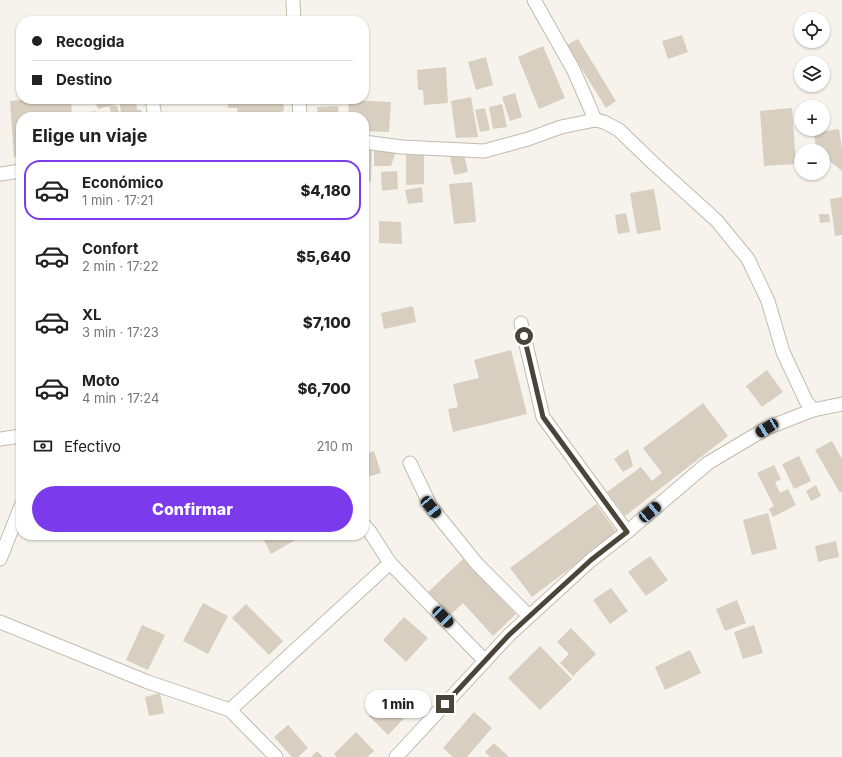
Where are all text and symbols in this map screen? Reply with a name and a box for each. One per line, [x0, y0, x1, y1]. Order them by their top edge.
map controls [794, 12, 830, 180]
button: locate [794, 12, 830, 48]
text: Recogida [56, 32, 124, 51]
button: layers [794, 56, 830, 92]
text: Destino [56, 70, 112, 89]
button: + [794, 100, 830, 136]
text: Elige un viaje [32, 125, 147, 146]
button: − [794, 144, 830, 180]
icon: car [34, 172, 70, 208]
text: Económico [82, 173, 163, 192]
text: $4,180 [300, 181, 351, 200]
text: 1 min · 17:21 [82, 192, 153, 208]
icon: car [34, 238, 70, 274]
text: Confort [82, 239, 138, 258]
text: $5,640 [296, 247, 351, 266]
text: 2 min · 17:22 [82, 258, 159, 274]
icon: car [34, 304, 70, 340]
text: XL [82, 305, 102, 324]
text: $7,100 [303, 313, 351, 332]
text: 3 min · 17:23 [82, 324, 159, 340]
route start [515, 327, 533, 345]
icon: car [34, 370, 70, 406]
text: Moto [82, 371, 120, 390]
text: $6,700 [297, 379, 351, 398]
text: 4 min · 17:24 [82, 390, 159, 406]
car [754, 417, 780, 439]
icon: cash [32, 435, 54, 457]
text: Efectivo [64, 437, 121, 456]
text: 210 m [317, 438, 353, 454]
button: Confirmar [32, 486, 353, 532]
car [419, 494, 443, 520]
car [637, 500, 663, 524]
car [430, 604, 456, 630]
callout: 1 min [365, 690, 431, 718]
route end [436, 695, 454, 713]
text: 1 min [382, 696, 414, 712]

